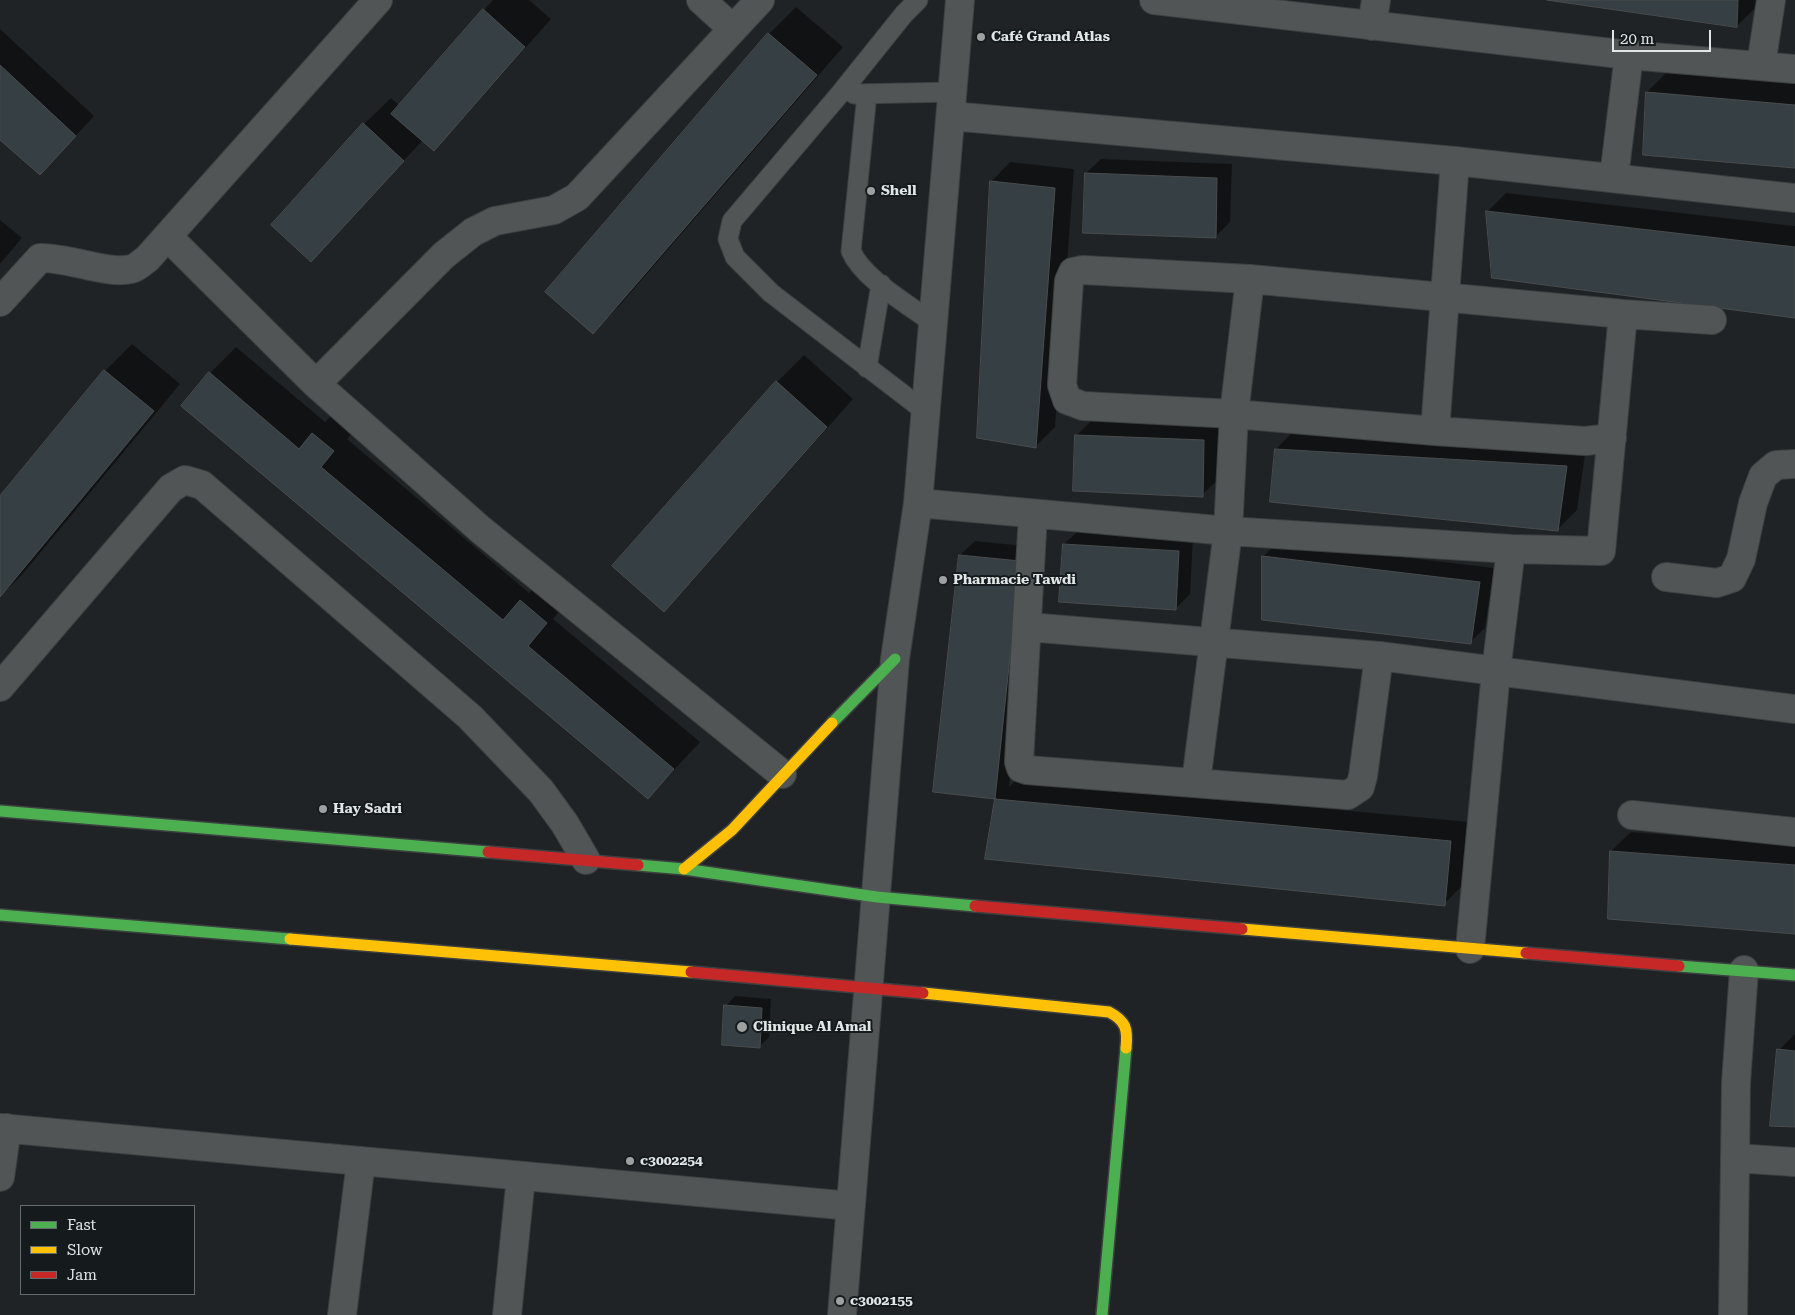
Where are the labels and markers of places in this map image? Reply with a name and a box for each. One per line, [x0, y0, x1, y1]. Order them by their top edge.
place label: Café Grand Atlas [991, 29, 1110, 45]
marker: Café Grand Atlas [975, 31, 987, 43]
place label: Shell [881, 183, 916, 199]
marker: Shell [865, 185, 877, 197]
place label: Pharmacie Tawdi [953, 572, 1076, 588]
marker: Pharmacie Tawdi [937, 574, 949, 586]
place label: Hay Sadri [333, 801, 402, 817]
marker: Hay Sadri [317, 803, 329, 815]
place label: Clinique Al Amal [753, 1019, 871, 1035]
marker: Clinique Al Amal [735, 1020, 749, 1034]
place label: c3002254 [640, 1153, 703, 1169]
marker: c3002254 [624, 1155, 636, 1167]
place label: c3002155 [850, 1293, 913, 1309]
marker: c3002155 [834, 1295, 846, 1307]

